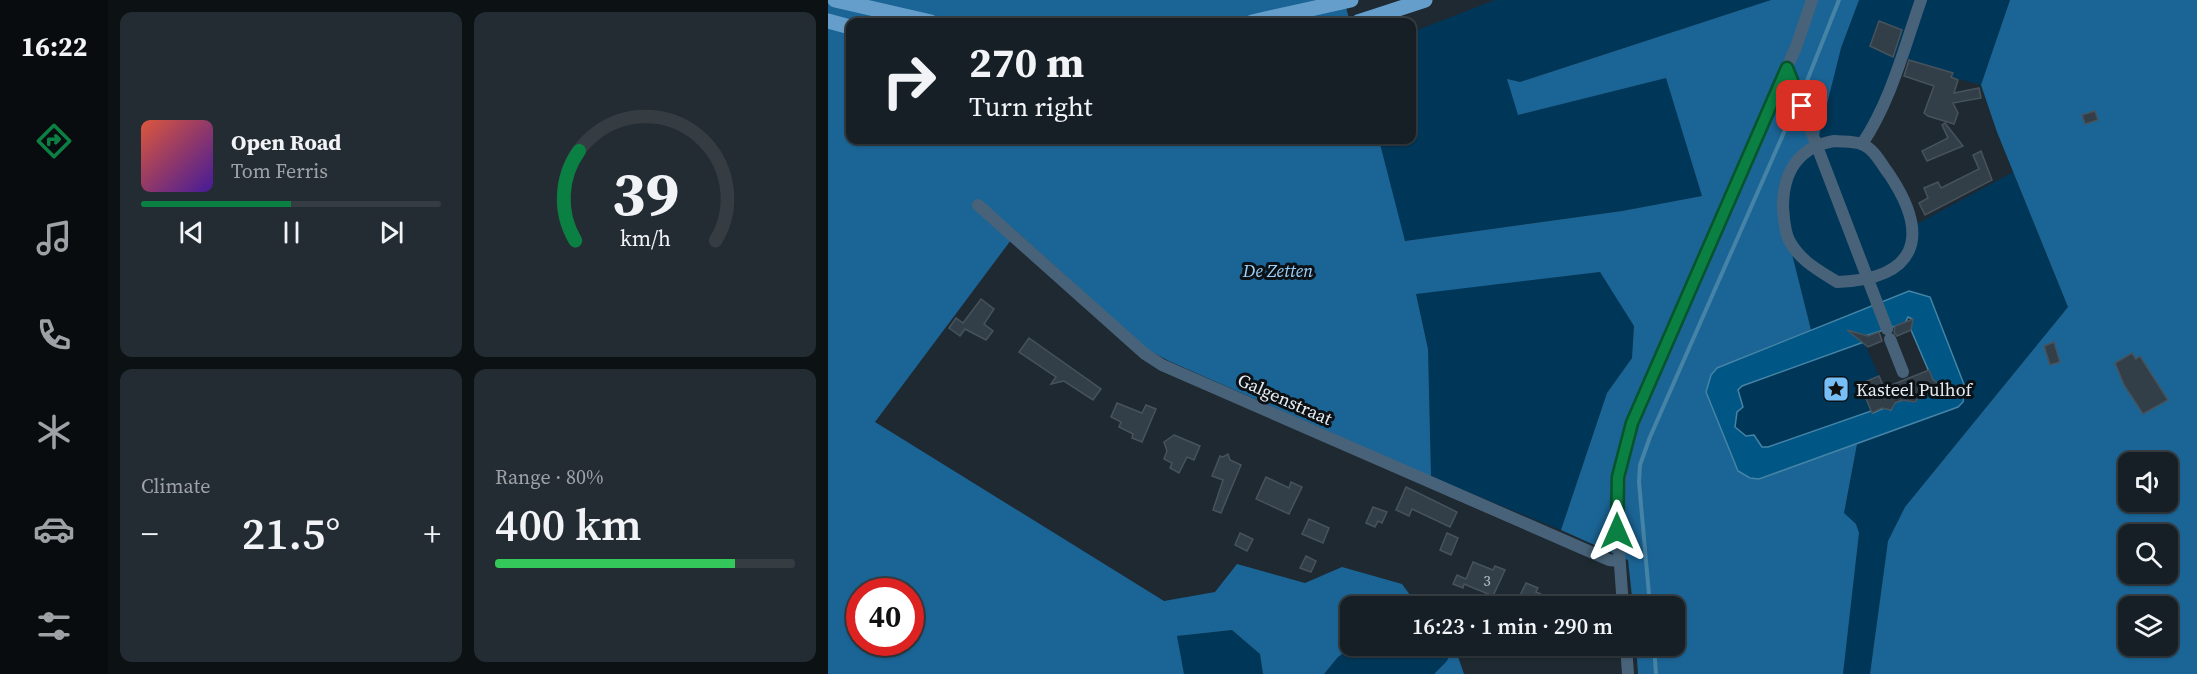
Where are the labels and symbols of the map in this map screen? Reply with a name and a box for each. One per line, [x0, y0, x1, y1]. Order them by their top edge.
pin [1776, 80, 1827, 131]
park label: De Zetten [1242, 258, 1313, 283]
street label: Galgenstraat [1234, 367, 1336, 431]
place icon: Kasteel Pulhof [1821, 374, 1851, 404]
place label: Kasteel Pulhof [1856, 377, 1974, 402]
position arrow [1585, 499, 1649, 563]
house number: 3 [1483, 570, 1491, 591]
speed limit sign: 40 [846, 578, 924, 656]

